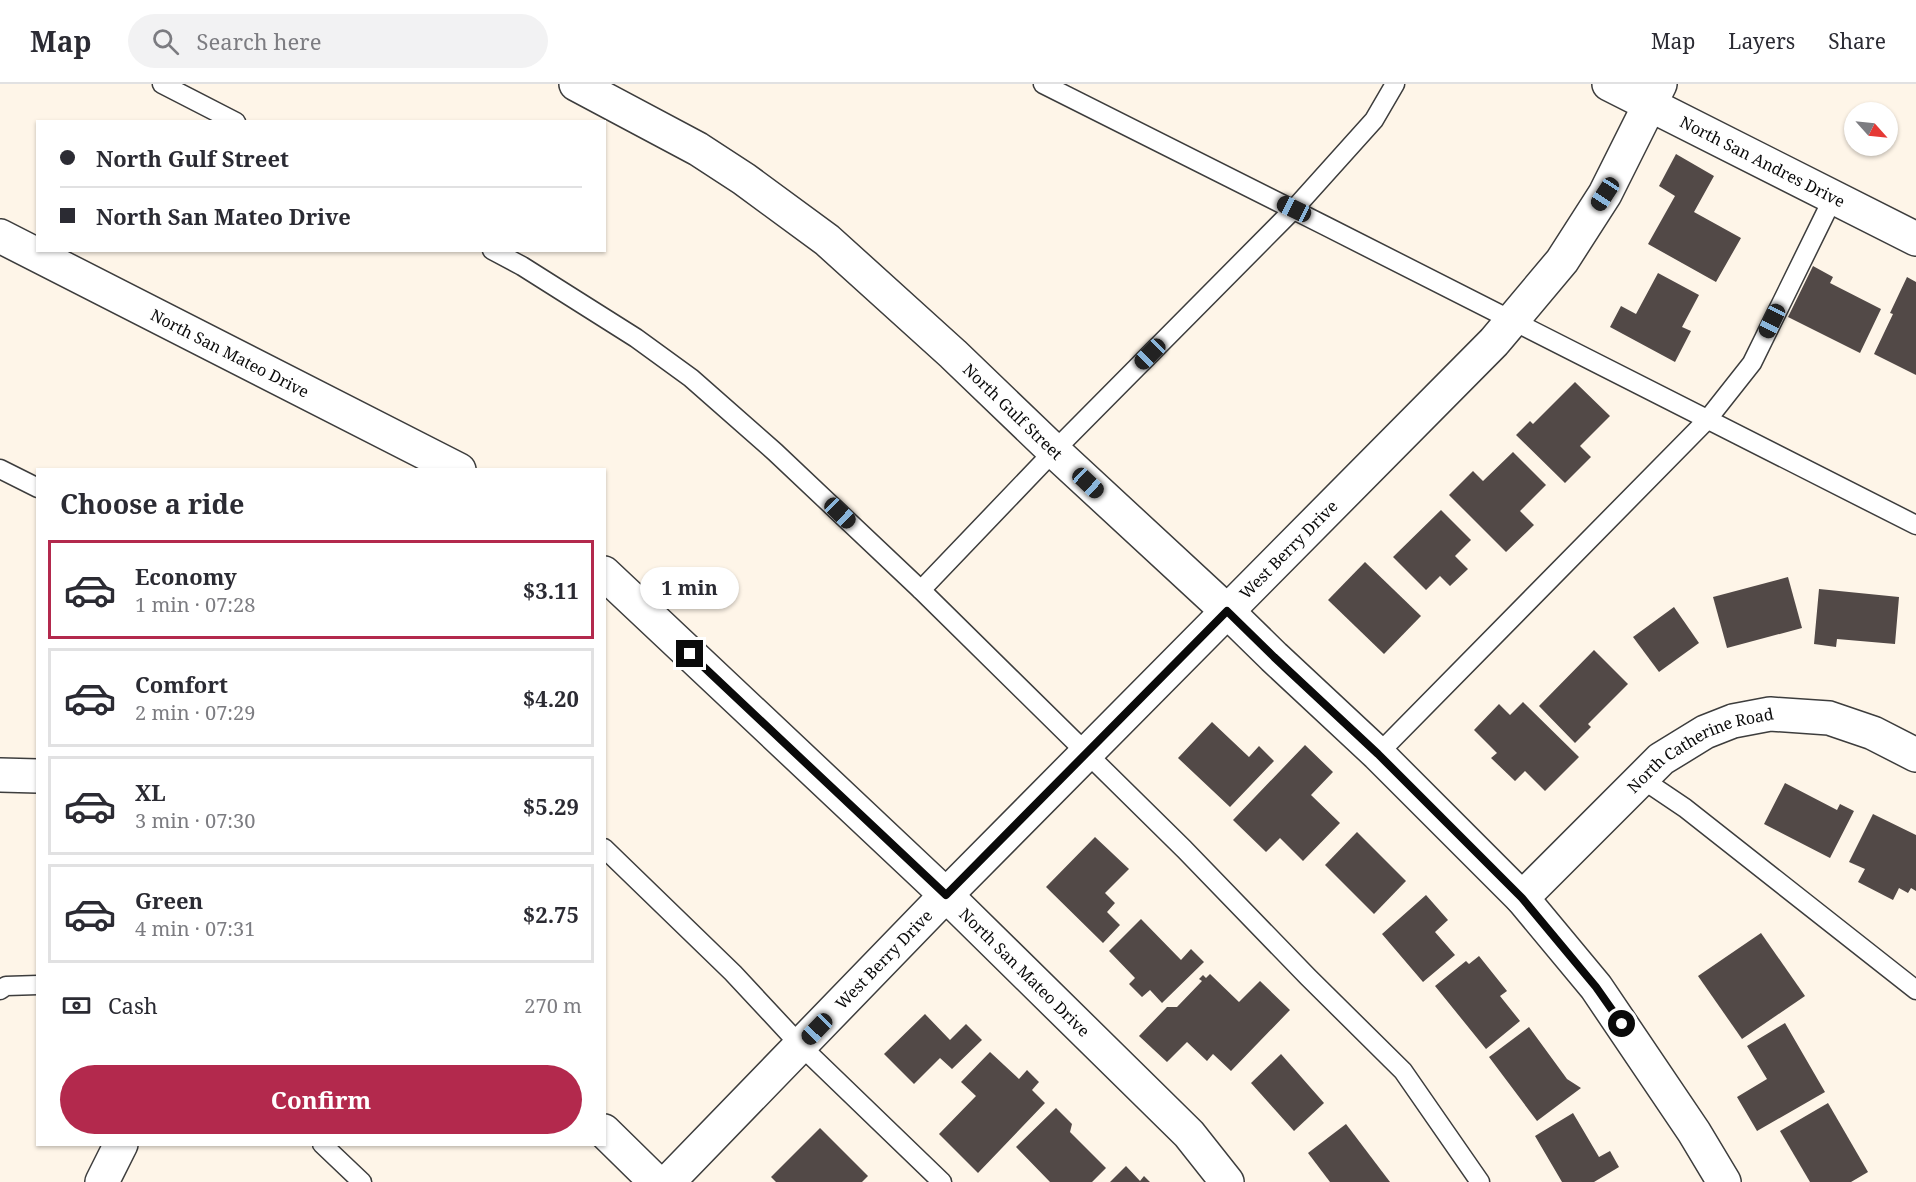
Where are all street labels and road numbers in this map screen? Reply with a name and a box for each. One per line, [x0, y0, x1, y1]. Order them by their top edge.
street label: North San Andres Drive [1676, 111, 1849, 212]
street label: North San Mateo Drive [147, 304, 313, 403]
street label: North Gulf Street [958, 358, 1068, 465]
street label: West Berry Drive [1235, 495, 1342, 604]
street label: North Catherine Road [1622, 703, 1775, 798]
street label: North San Mateo Drive [955, 903, 1095, 1042]
street label: West Berry Drive [830, 905, 937, 1014]

